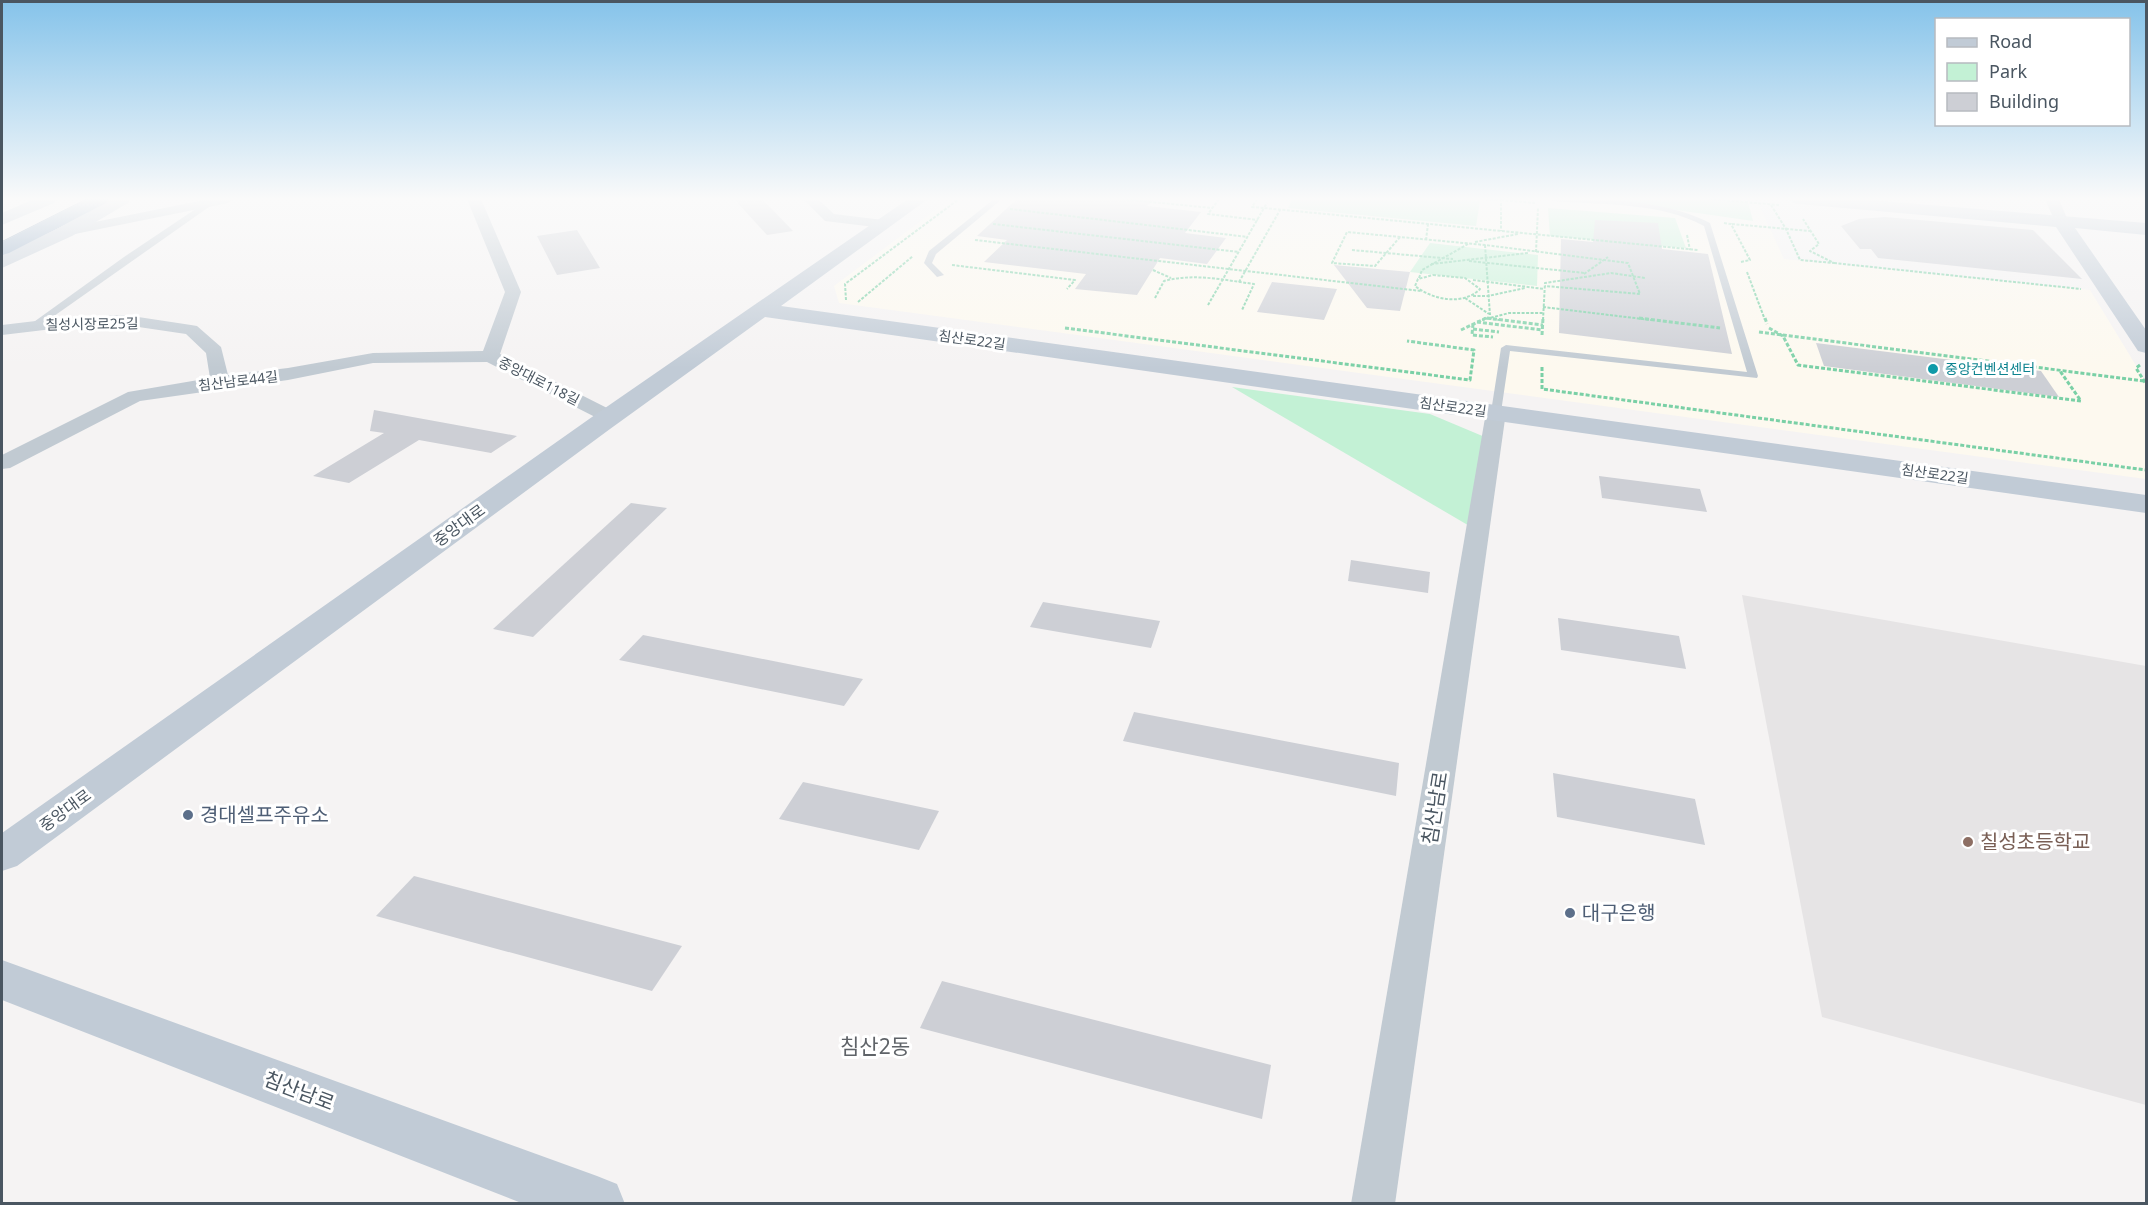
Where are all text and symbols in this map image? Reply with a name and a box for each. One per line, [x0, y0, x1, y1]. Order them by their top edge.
legend [1935, 18, 2130, 126]
text: Road [1989, 29, 2032, 53]
text: Park [1989, 59, 2027, 83]
text: Building [1989, 89, 2059, 113]
street label: 칠성시장로25길 [45, 313, 139, 334]
street label: 침산로22길 [937, 325, 1007, 354]
street label: 중앙대로118길 [496, 352, 583, 409]
place label: 중앙컨벤션센터 [1945, 359, 2035, 378]
marker: 중앙컨벤션센터 [1926, 362, 1940, 376]
street label: 침산남로44길 [197, 366, 279, 395]
street label: 침산로22길 [1418, 392, 1488, 421]
street label: 침산로22길 [1900, 459, 1970, 488]
street label: 중앙대로 [429, 499, 490, 551]
street label: 침산남로 [1415, 769, 1454, 846]
street label: 중앙대로 [35, 784, 96, 836]
place label: 경대셀프주유소 [200, 801, 329, 828]
marker: 경대셀프주유소 [181, 808, 195, 822]
place label: 칠성초등학교 [1980, 828, 2090, 855]
marker: 칠성초등학교 [1961, 835, 1975, 849]
place label: 대구은행 [1582, 899, 1656, 926]
marker: 대구은행 [1563, 906, 1577, 920]
district label: 침산2동 [840, 1032, 910, 1060]
street label: 침산남로 [260, 1065, 338, 1116]

